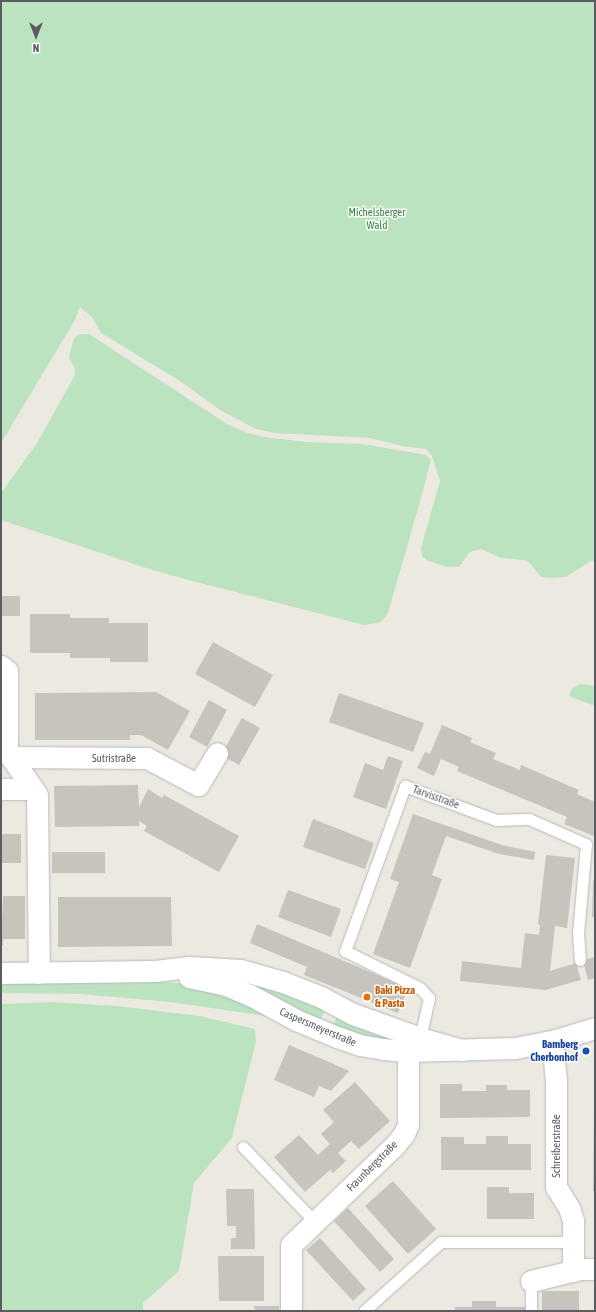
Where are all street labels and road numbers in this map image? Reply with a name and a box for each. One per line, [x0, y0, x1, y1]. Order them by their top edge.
street label: Sutristraße [92, 751, 136, 765]
street label: Tarvisstraße [411, 782, 461, 812]
street label: Caspersmeyerstraße [278, 1005, 358, 1049]
street label: Schreiberstraße [549, 1114, 563, 1178]
street label: Fraunbergstraße [344, 1138, 400, 1194]

